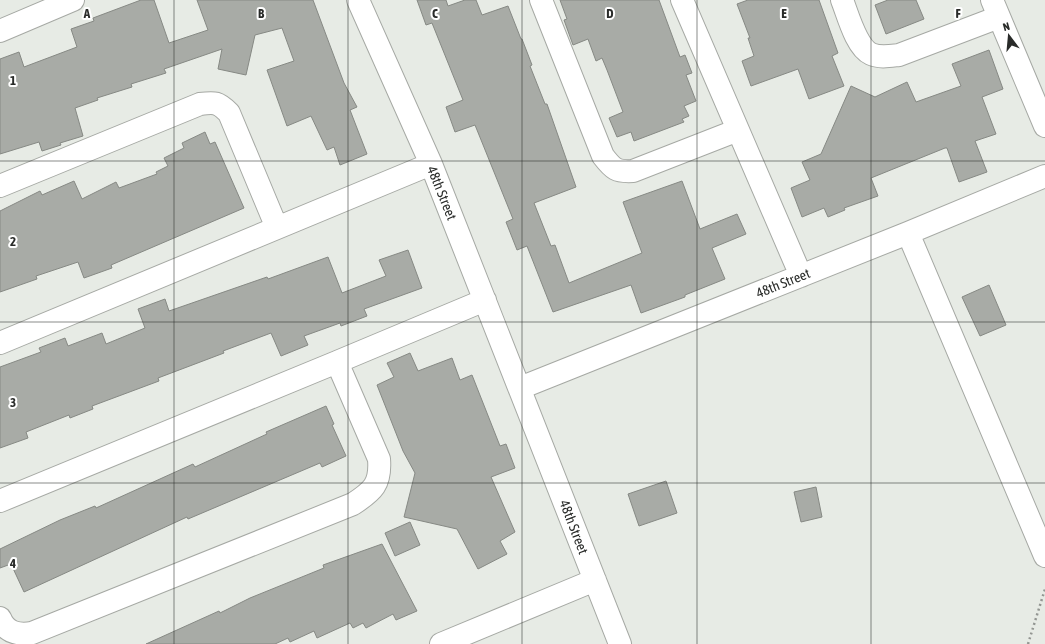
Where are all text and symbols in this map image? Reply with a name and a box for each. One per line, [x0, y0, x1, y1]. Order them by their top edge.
text: A [83, 6, 91, 21]
text: B [258, 6, 265, 21]
text: C [432, 6, 438, 21]
text: D [606, 6, 614, 21]
text: E [781, 6, 787, 21]
text: F [955, 6, 961, 21]
north arrow [989, 16, 1029, 56]
text: N [1001, 20, 1011, 33]
text: 1 [10, 73, 16, 88]
street label: 48th Street [424, 164, 460, 222]
text: 2 [10, 234, 16, 249]
street label: 48th Street [754, 265, 812, 301]
text: 3 [10, 395, 16, 410]
street label: 48th Street [556, 498, 592, 556]
text: 4 [9, 556, 16, 571]

